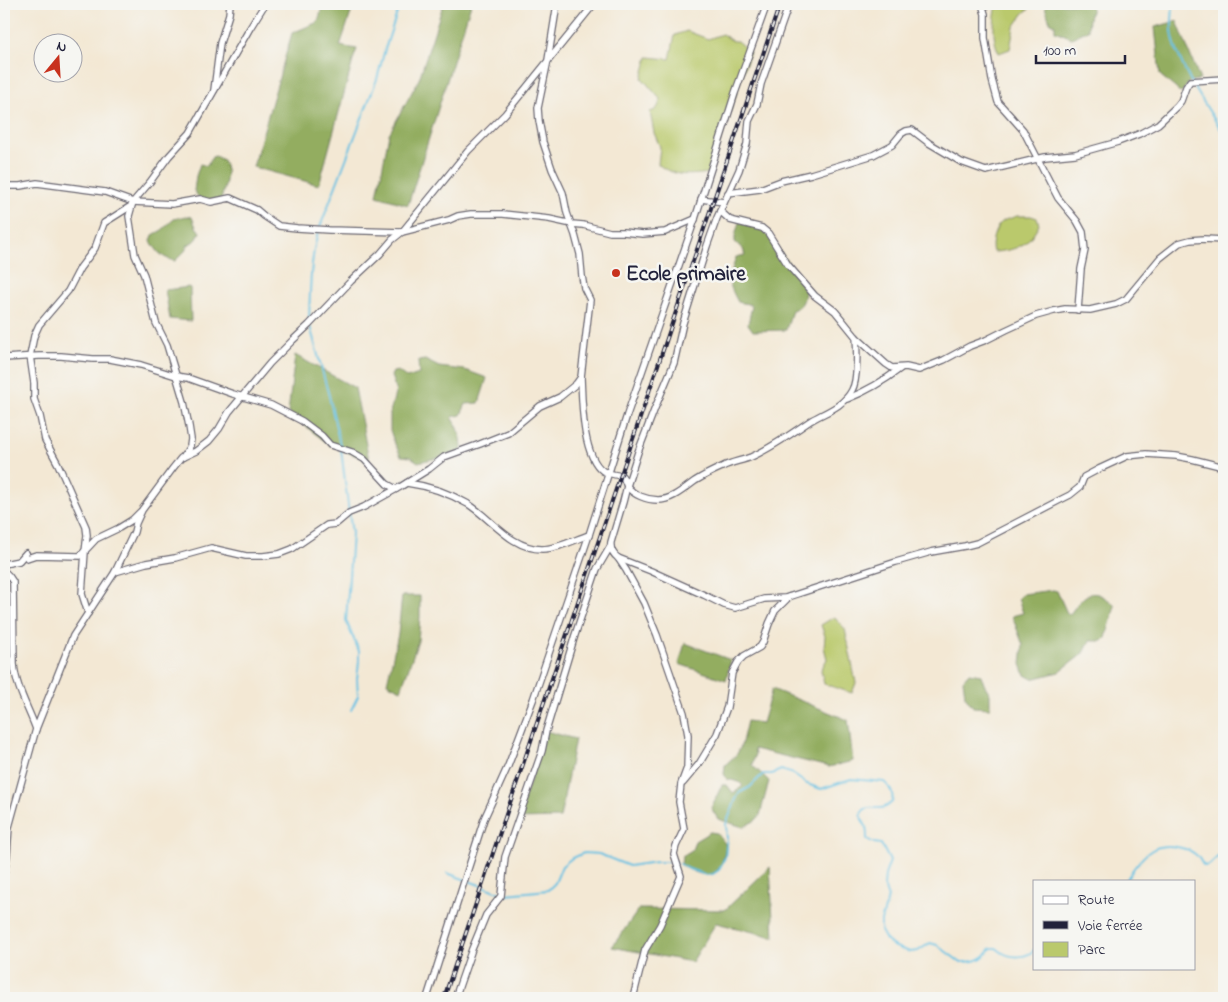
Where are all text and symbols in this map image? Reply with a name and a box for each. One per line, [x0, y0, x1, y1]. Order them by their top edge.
north arrow [32, 32, 82, 82]
scale bar [1036, 32, 1124, 64]
text: N [54, 36, 69, 59]
text: 100 m [1043, 40, 1076, 62]
place label: Ecole primaire [626, 260, 746, 290]
marker: Ecole primaire [610, 267, 622, 279]
legend [1033, 880, 1196, 970]
text: Route [1078, 889, 1115, 911]
text: Voie ferrée [1077, 915, 1143, 937]
text: Parc [1078, 939, 1106, 961]

